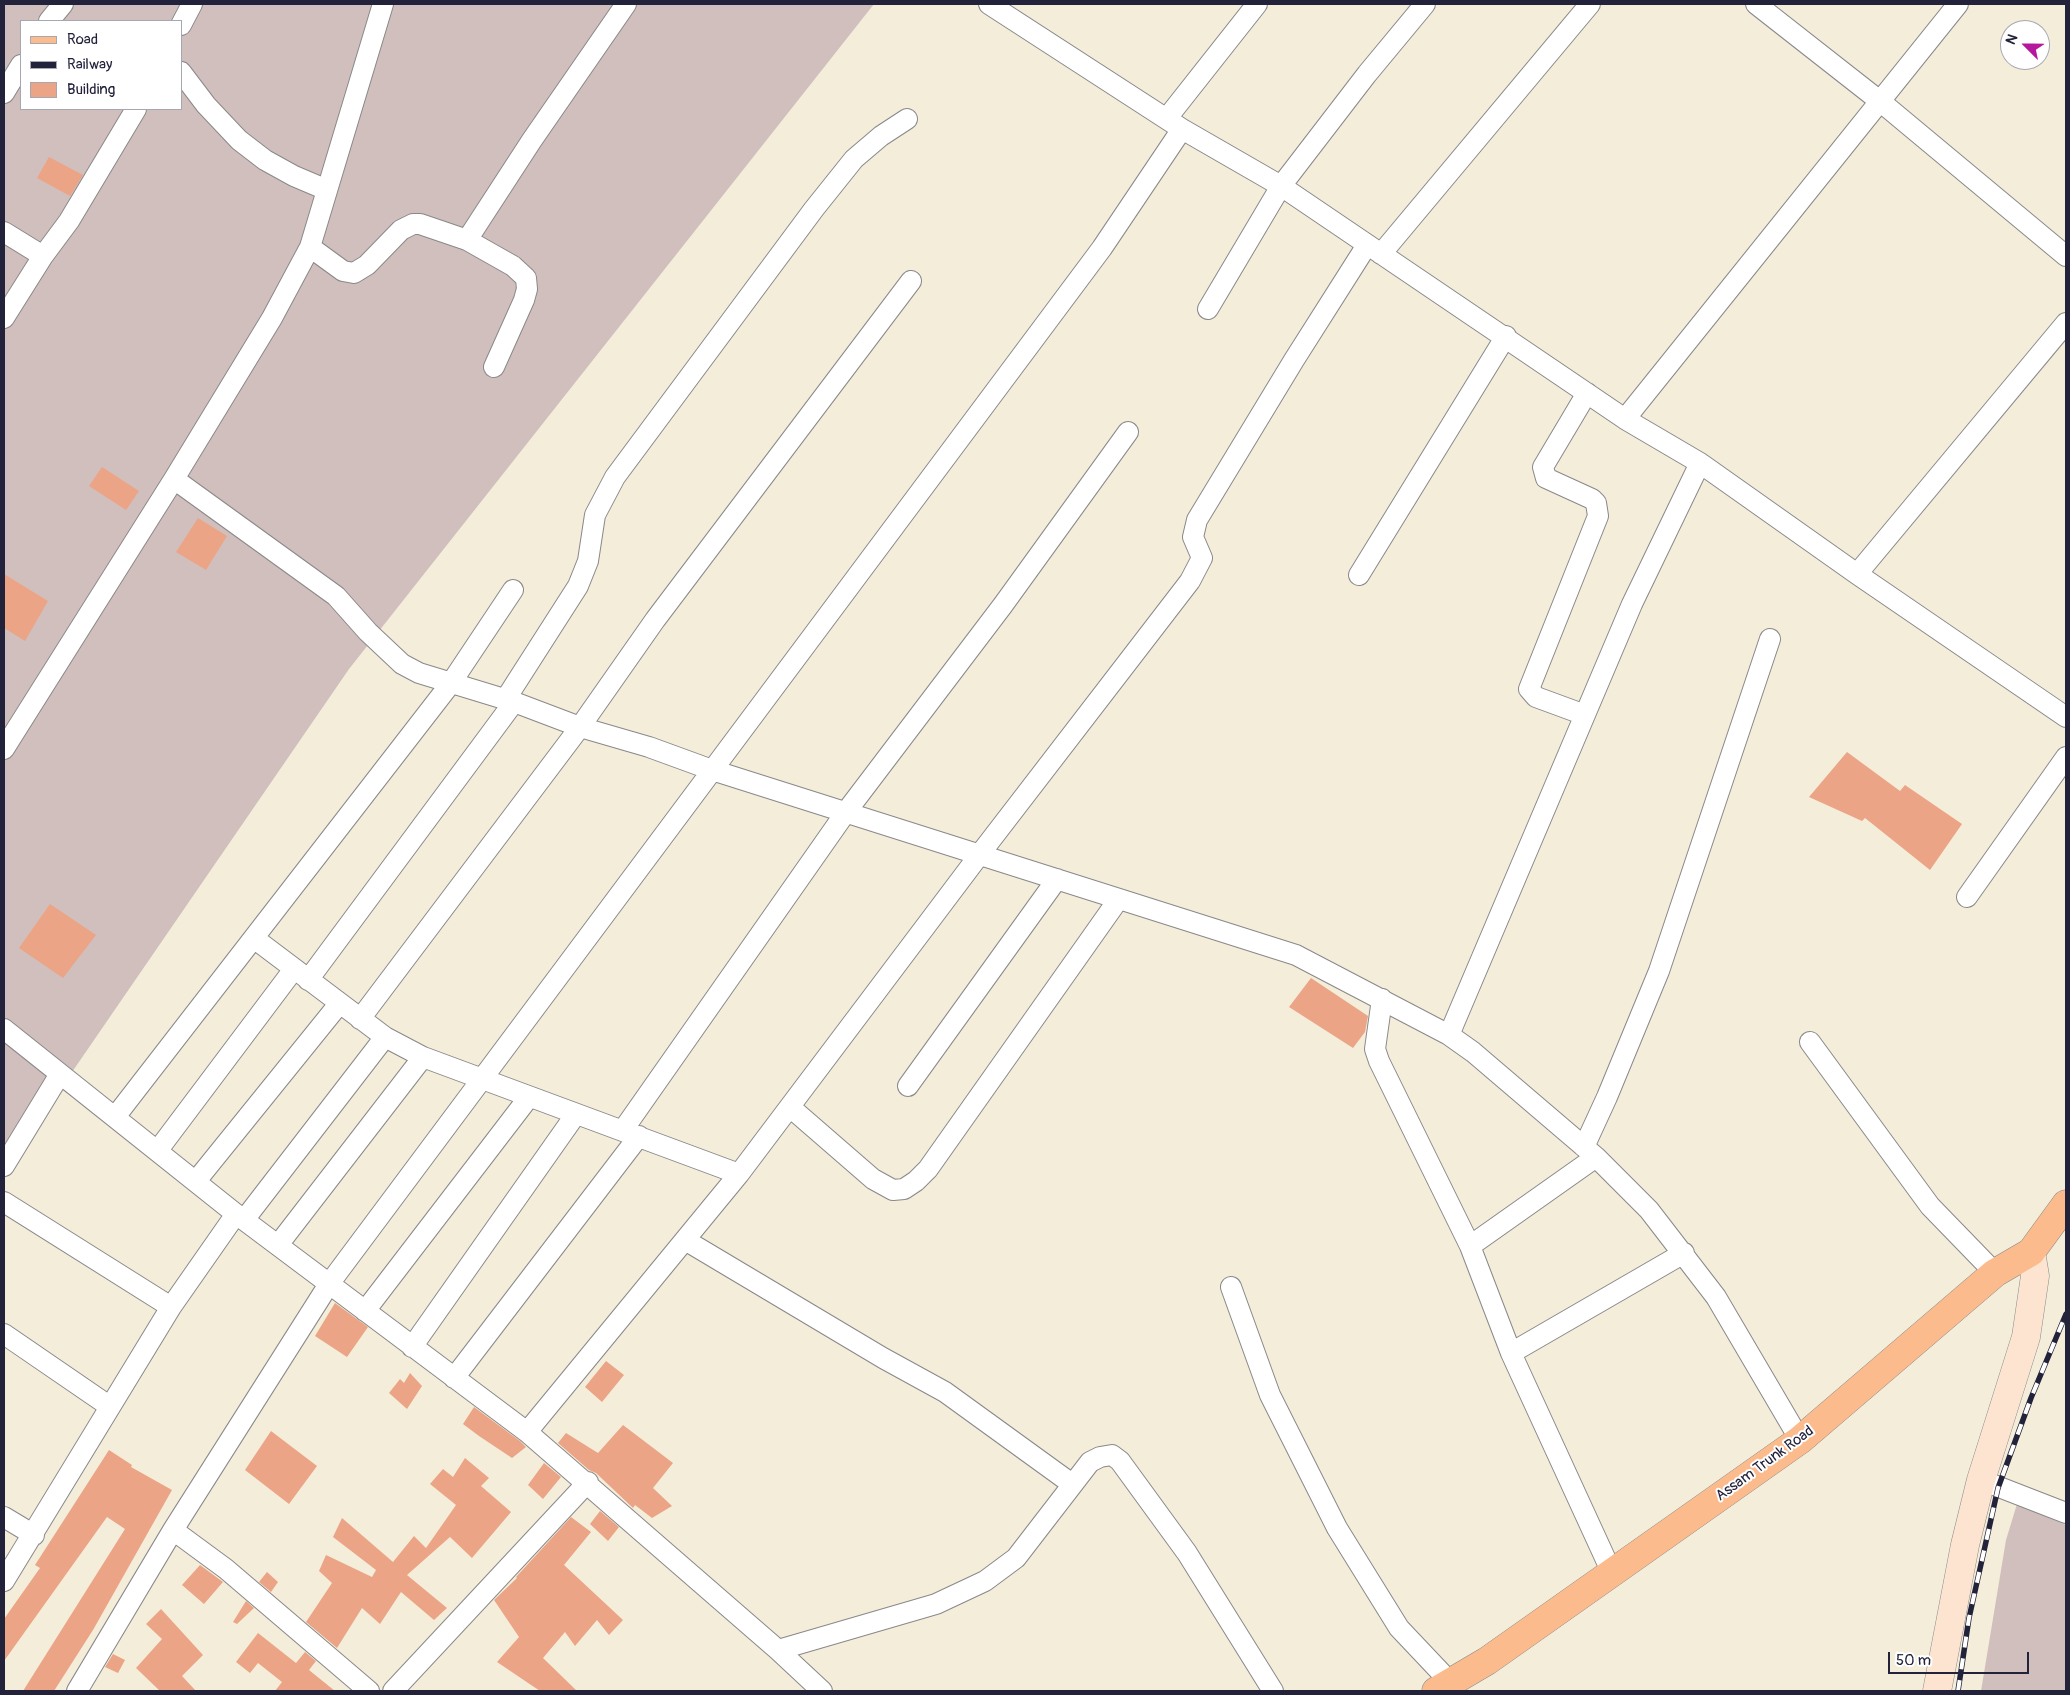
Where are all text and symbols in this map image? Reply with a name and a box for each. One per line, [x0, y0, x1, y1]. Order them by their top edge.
legend [20, 20, 182, 110]
north arrow [2000, 20, 2050, 70]
text: Road [67, 30, 98, 49]
text: N [2002, 32, 2021, 47]
text: Railway [67, 55, 112, 74]
text: Building [67, 80, 115, 99]
street label: Assam Trunk Road [1713, 1422, 1817, 1506]
scale bar [1890, 1642, 2031, 1674]
text: 50 m [1896, 1651, 1931, 1670]

